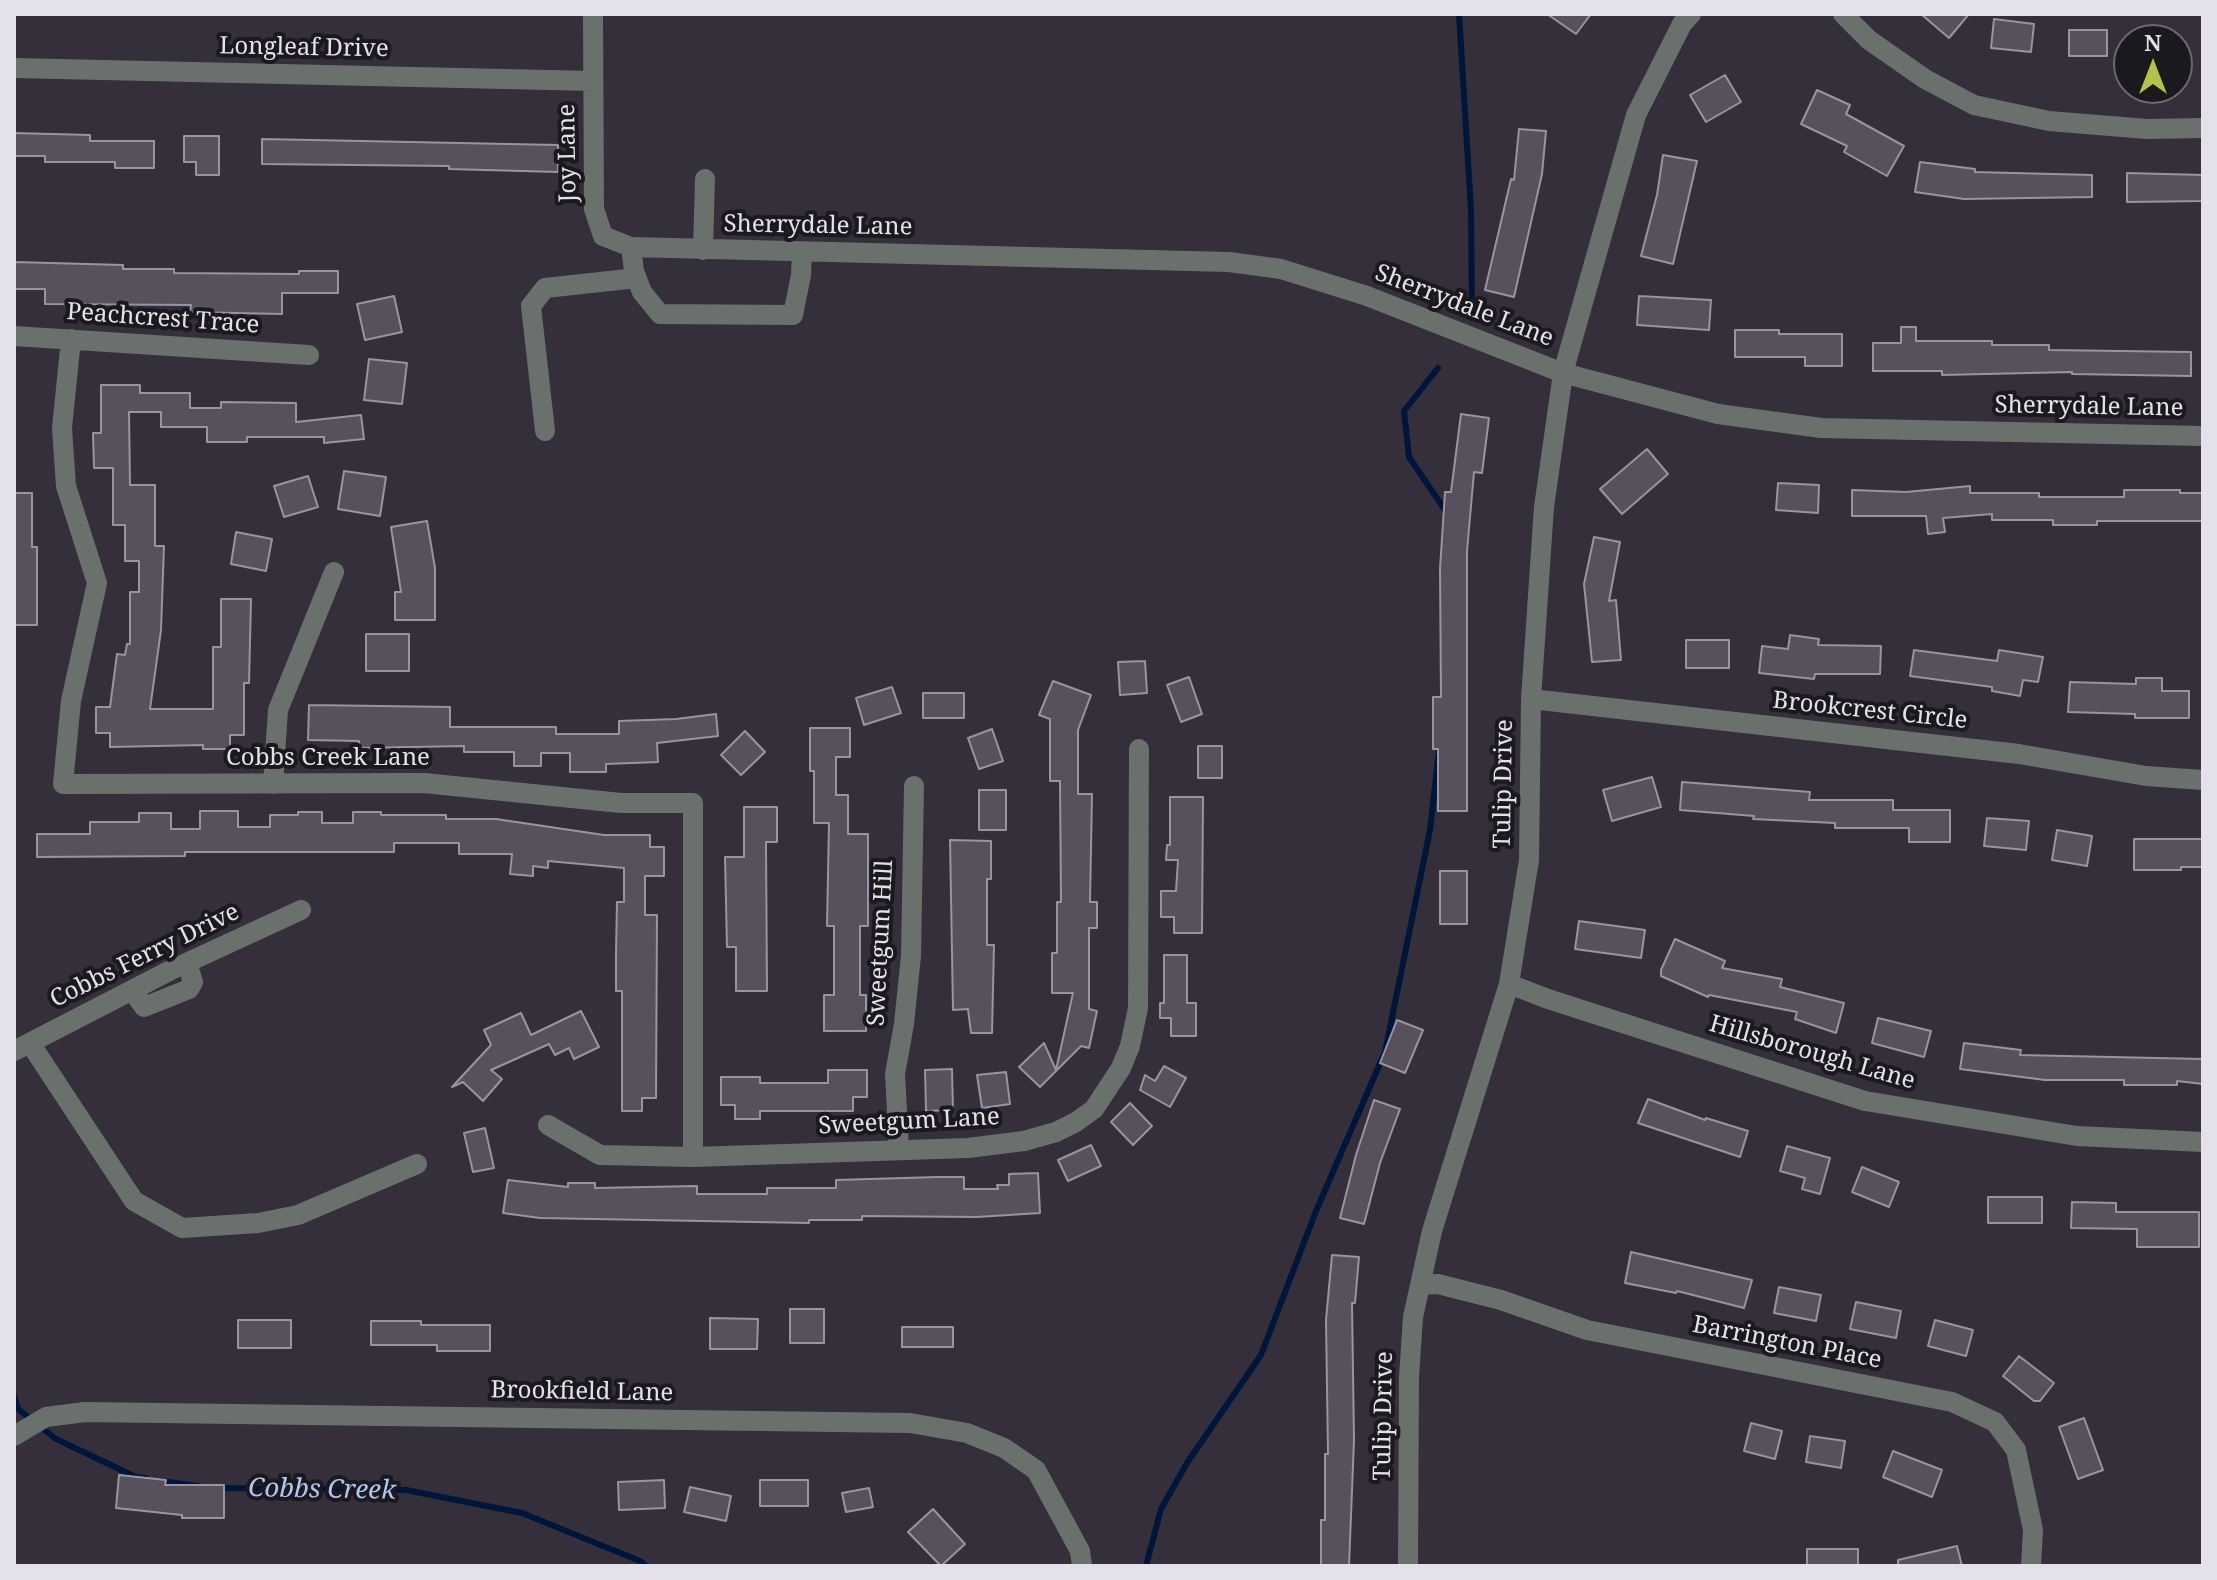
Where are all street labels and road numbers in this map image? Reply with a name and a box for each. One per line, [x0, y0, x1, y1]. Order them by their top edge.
street label: Longleaf Drive [219, 32, 389, 64]
street label: Joy Lane [553, 103, 583, 203]
street label: Sherrydale Lane [723, 210, 913, 242]
street label: Sherrydale Lane [1371, 259, 1557, 353]
street label: Peachcrest Trace [66, 298, 260, 340]
street label: Sherrydale Lane [1994, 391, 2184, 423]
street label: Brookcrest Circle [1771, 686, 1969, 736]
street label: Tulip Drive [1488, 719, 1520, 849]
street label: Cobbs Creek Lane [226, 744, 430, 772]
street label: Sweetgum Hill [862, 859, 900, 1027]
street label: Cobbs Ferry Drive [46, 898, 244, 1014]
street label: Hillsborough Lane [1706, 1010, 1918, 1096]
street label: Sweetgum Lane [818, 1103, 1000, 1141]
street label: Barrington Place [1690, 1311, 1884, 1375]
street label: Tulip Drive [1368, 1351, 1400, 1481]
street label: Brookfield Lane [490, 1376, 674, 1408]

